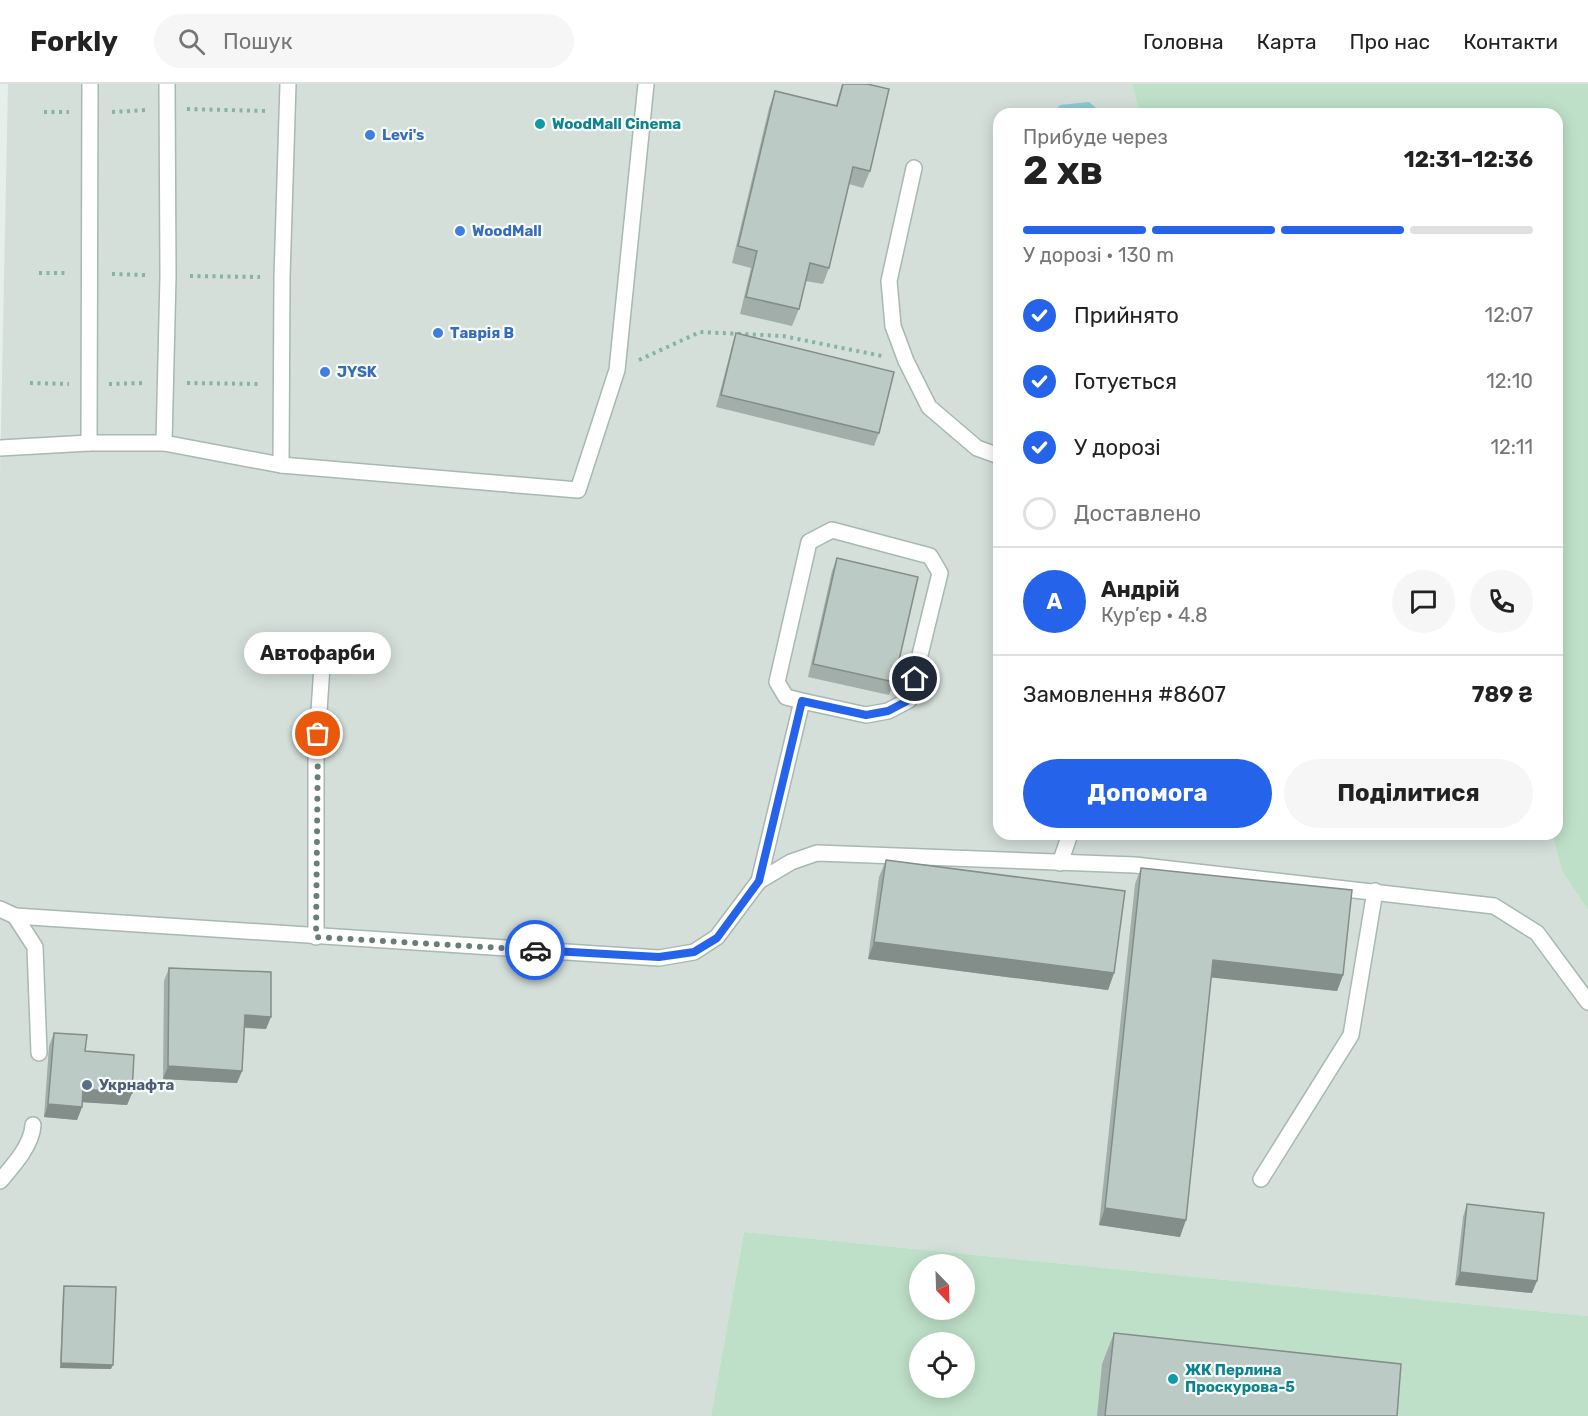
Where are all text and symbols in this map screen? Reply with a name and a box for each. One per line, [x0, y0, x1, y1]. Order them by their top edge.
search box [154, 14, 574, 68]
text: Forkly [30, 25, 118, 58]
icon: search [175, 25, 208, 58]
text: Пошук [223, 28, 292, 55]
text: Головна [1143, 29, 1224, 54]
text: Карта [1257, 29, 1317, 54]
text: Про нас [1350, 29, 1430, 54]
text: Контакти [1463, 29, 1558, 54]
place label: WoodMall Cinema [552, 115, 681, 133]
marker: WoodMall Cinema [533, 117, 547, 131]
text: Прибуде через [1023, 125, 1168, 149]
place label: Levi's [382, 126, 424, 144]
marker: Levi's [363, 128, 377, 142]
text: 12:31–12:36 [1404, 146, 1533, 173]
text: 2 хв [1023, 148, 1103, 194]
place label: WoodMall [472, 222, 542, 240]
marker: WoodMall [453, 224, 467, 238]
text: У дорозі · 130 m [1023, 243, 1174, 267]
icon: check [1023, 299, 1056, 332]
text: Прийнято [1074, 302, 1179, 329]
text: 12:07 [1485, 303, 1533, 327]
place label: Таврія В [450, 324, 514, 342]
marker: Таврія В [431, 326, 445, 340]
place label: JYSK [337, 363, 377, 381]
marker: JYSK [318, 365, 332, 379]
icon: check [1023, 365, 1056, 398]
text: Готується [1074, 368, 1177, 395]
text: 12:10 [1486, 369, 1533, 393]
icon: check [1023, 431, 1056, 464]
text: У дорозі [1074, 434, 1161, 461]
text: 12:11 [1490, 435, 1533, 459]
text: Доставлено [1074, 500, 1201, 527]
button: chat [1392, 570, 1455, 633]
button: phone [1470, 570, 1533, 633]
text: Андрій [1101, 576, 1179, 603]
text: А [1047, 588, 1062, 615]
text: Кур’єр · 4.8 [1101, 603, 1208, 627]
callout: Автофарби [244, 632, 392, 674]
text: Автофарби [260, 641, 375, 665]
pin [889, 653, 940, 704]
icon: home [898, 662, 931, 695]
text: Замовлення #8607 [1023, 681, 1226, 708]
text: 789 ₴ [1472, 681, 1533, 708]
pin [292, 708, 343, 759]
icon: bag [301, 717, 334, 750]
button: Допомога [1023, 759, 1272, 828]
button: Поділитися [1284, 759, 1533, 828]
courier [505, 920, 565, 980]
icon: car [519, 934, 552, 967]
place label: Укрнафта [99, 1076, 174, 1094]
marker: Укрнафта [80, 1078, 94, 1092]
north arrow [909, 1254, 975, 1320]
map controls [909, 1254, 975, 1398]
button: locate [909, 1332, 975, 1398]
place label: ЖК Перлина Проскурова-5 [1185, 1361, 1295, 1396]
marker: ЖК Перлина Проскурова-5 [1166, 1372, 1180, 1386]

